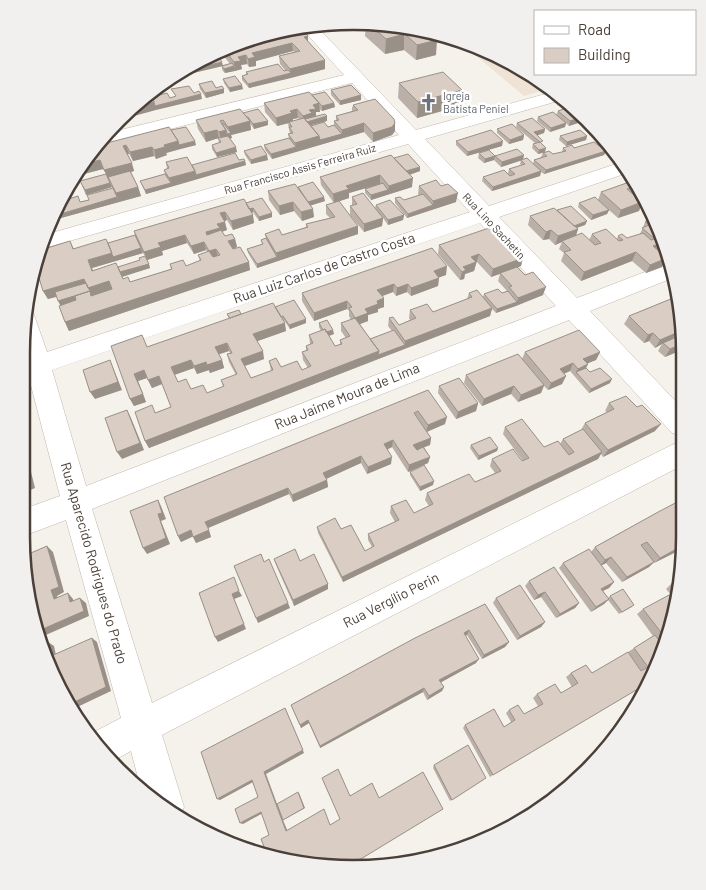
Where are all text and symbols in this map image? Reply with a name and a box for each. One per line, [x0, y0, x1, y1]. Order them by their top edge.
legend [534, 10, 696, 75]
text: Road [578, 20, 611, 38]
text: Building [578, 45, 631, 63]
place label: Igreja Batista Peniel [443, 89, 509, 115]
church icon: Igreja Batista Peniel [419, 92, 439, 112]
street label: Rua Francisco Assis Ferreira Ruiz [222, 141, 377, 196]
street label: Rua Lino Sachetin [460, 190, 528, 261]
street label: Rua Luiz Carlos de Castro Costa [231, 228, 417, 307]
street label: Rua Jaime Moura de Lima [272, 359, 422, 432]
street label: Rua Aparecido Rodrigues do Prado [58, 460, 131, 666]
street label: Rua Vergílio Perin [340, 568, 442, 631]

